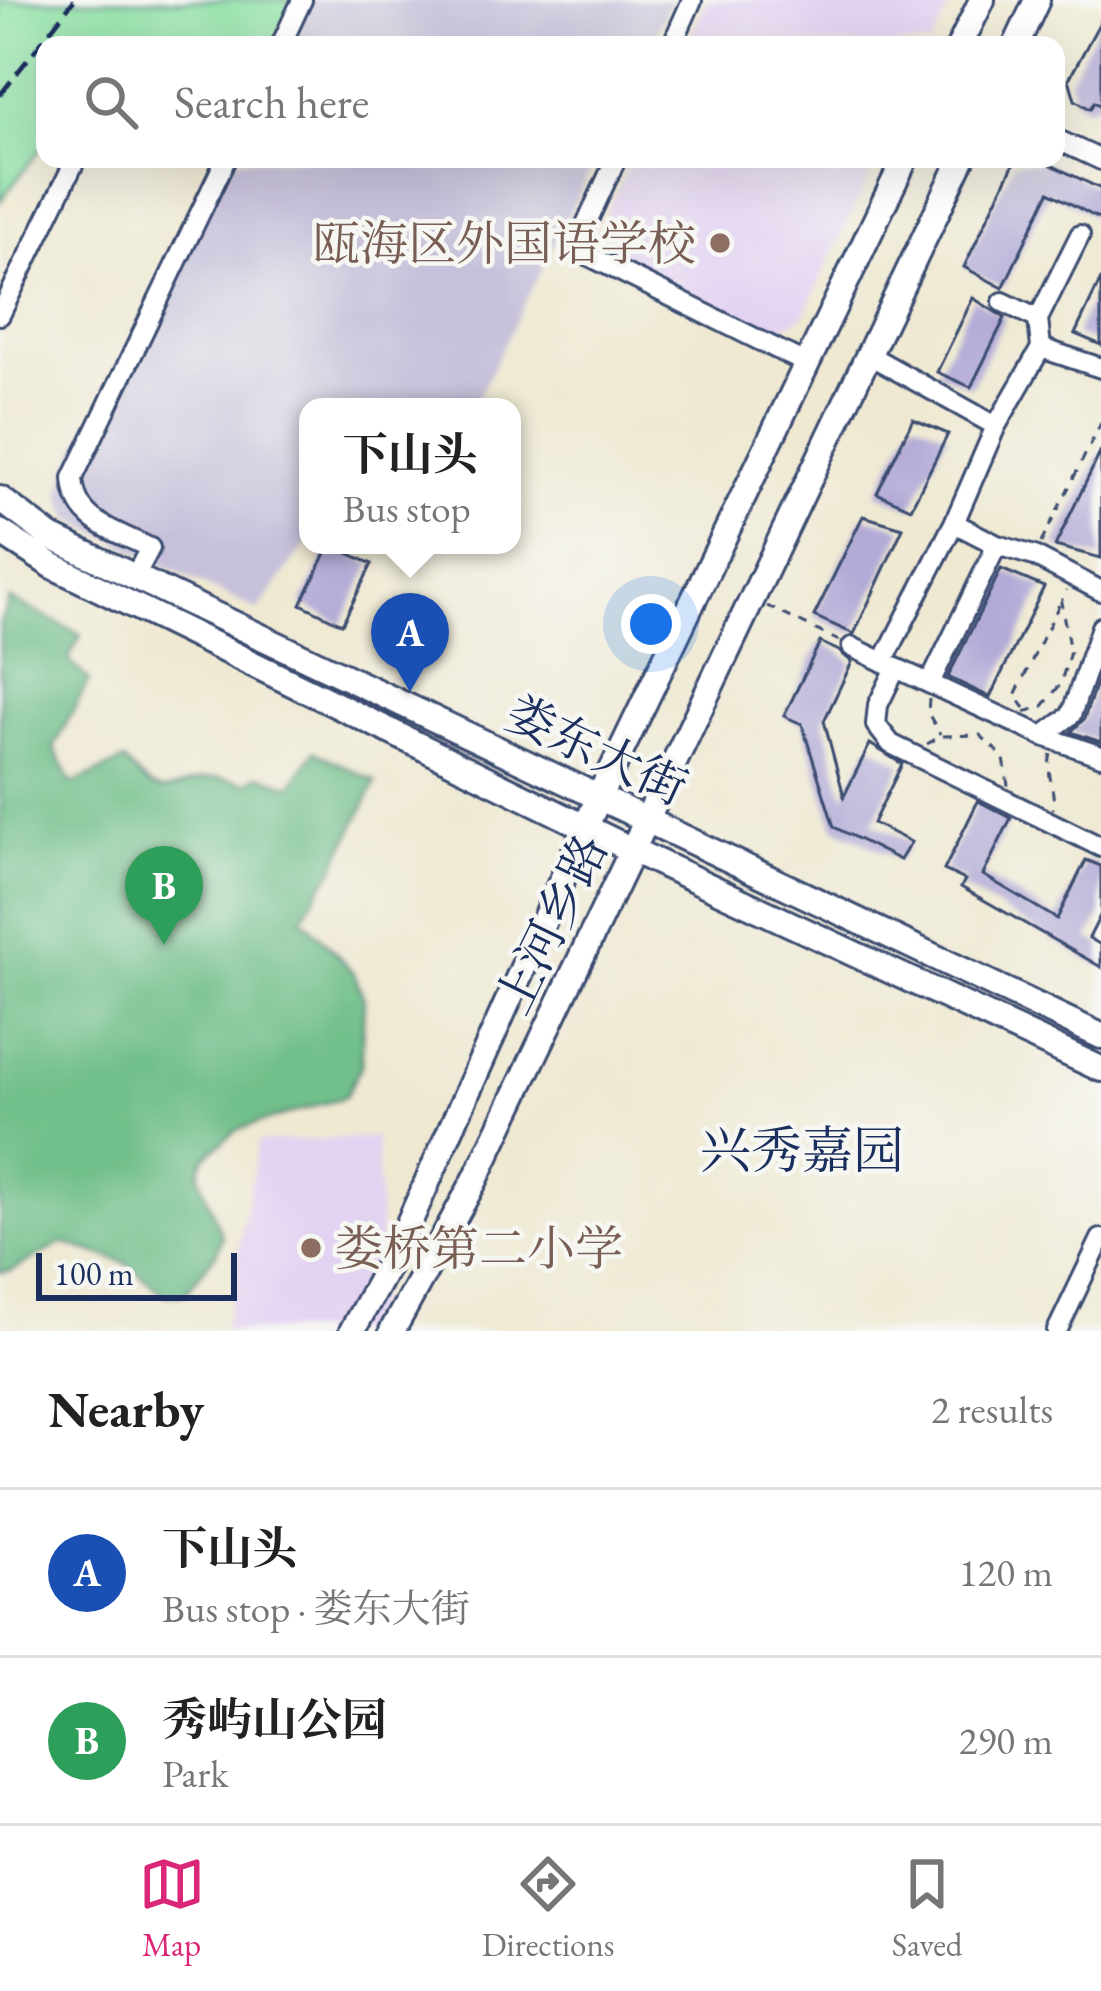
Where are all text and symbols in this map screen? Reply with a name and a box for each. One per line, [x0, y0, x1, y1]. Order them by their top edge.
search box [36, 36, 1065, 168]
icon: search [78, 69, 144, 135]
text: Search here [174, 73, 369, 131]
place label: 瓯海区外国语学校 [312, 212, 696, 274]
marker: 瓯海区外国语学校 [707, 230, 733, 256]
popup [299, 398, 521, 554]
text: 下山头 [342, 425, 478, 483]
text: Bus stop [342, 483, 471, 534]
pin: A [371, 593, 449, 692]
your location [621, 594, 681, 654]
street label: 娄东大街 [497, 681, 697, 819]
street label: 上河乡路 [481, 824, 621, 1024]
pin: B [125, 846, 203, 945]
district label: 兴秀嘉园 [700, 1117, 904, 1183]
place label: 娄桥第二小学 [335, 1217, 623, 1279]
marker: 娄桥第二小学 [298, 1235, 324, 1261]
scale bar [36, 1247, 237, 1300]
text: 100 m [54, 1252, 134, 1295]
text: Nearby [48, 1376, 204, 1442]
text: 2 results [931, 1384, 1053, 1435]
text: 下山头 [162, 1519, 297, 1577]
text: A [73, 1547, 101, 1598]
text: 120 m [959, 1547, 1053, 1598]
text: Bus stop · 娄东大街 [162, 1583, 470, 1634]
text: 秀屿山公园 [162, 1690, 387, 1748]
text: B [75, 1715, 99, 1766]
text: 290 m [959, 1715, 1053, 1766]
text: Park [162, 1748, 228, 1799]
tab: Map [139, 1851, 205, 1966]
tab: Directions [482, 1851, 615, 1966]
tab: Saved [892, 1851, 962, 1966]

